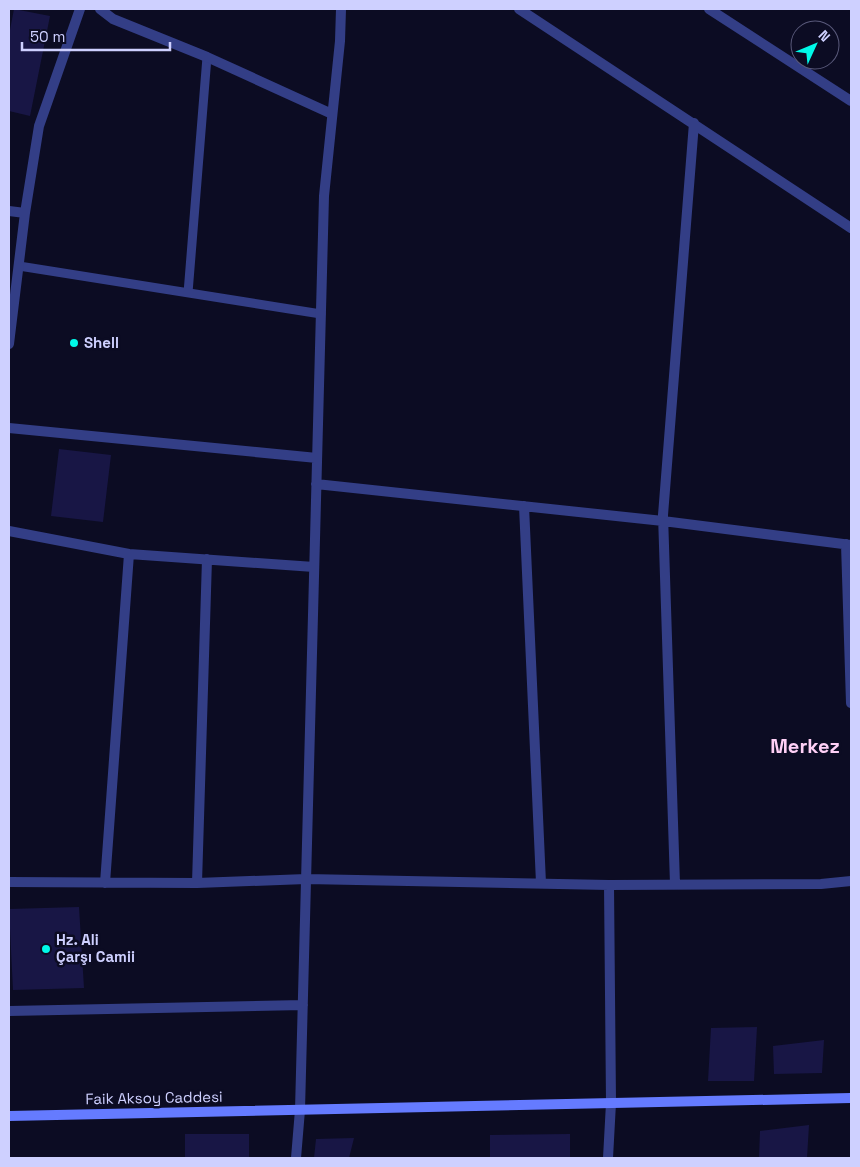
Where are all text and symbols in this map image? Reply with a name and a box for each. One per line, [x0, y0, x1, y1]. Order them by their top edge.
scale bar [22, 20, 170, 52]
north arrow [790, 20, 840, 70]
text: N [815, 26, 834, 46]
text: 50 m [30, 27, 65, 46]
place label: Shell [84, 333, 119, 352]
marker: Shell [68, 337, 80, 349]
district label: Merkez [770, 733, 840, 759]
place label: Hz. Ali Çarşı Camii [56, 930, 135, 966]
marker: Hz. Ali Çarşı Camii [40, 943, 52, 955]
street label: Faik Aksoy Caddesi [85, 1087, 223, 1108]

